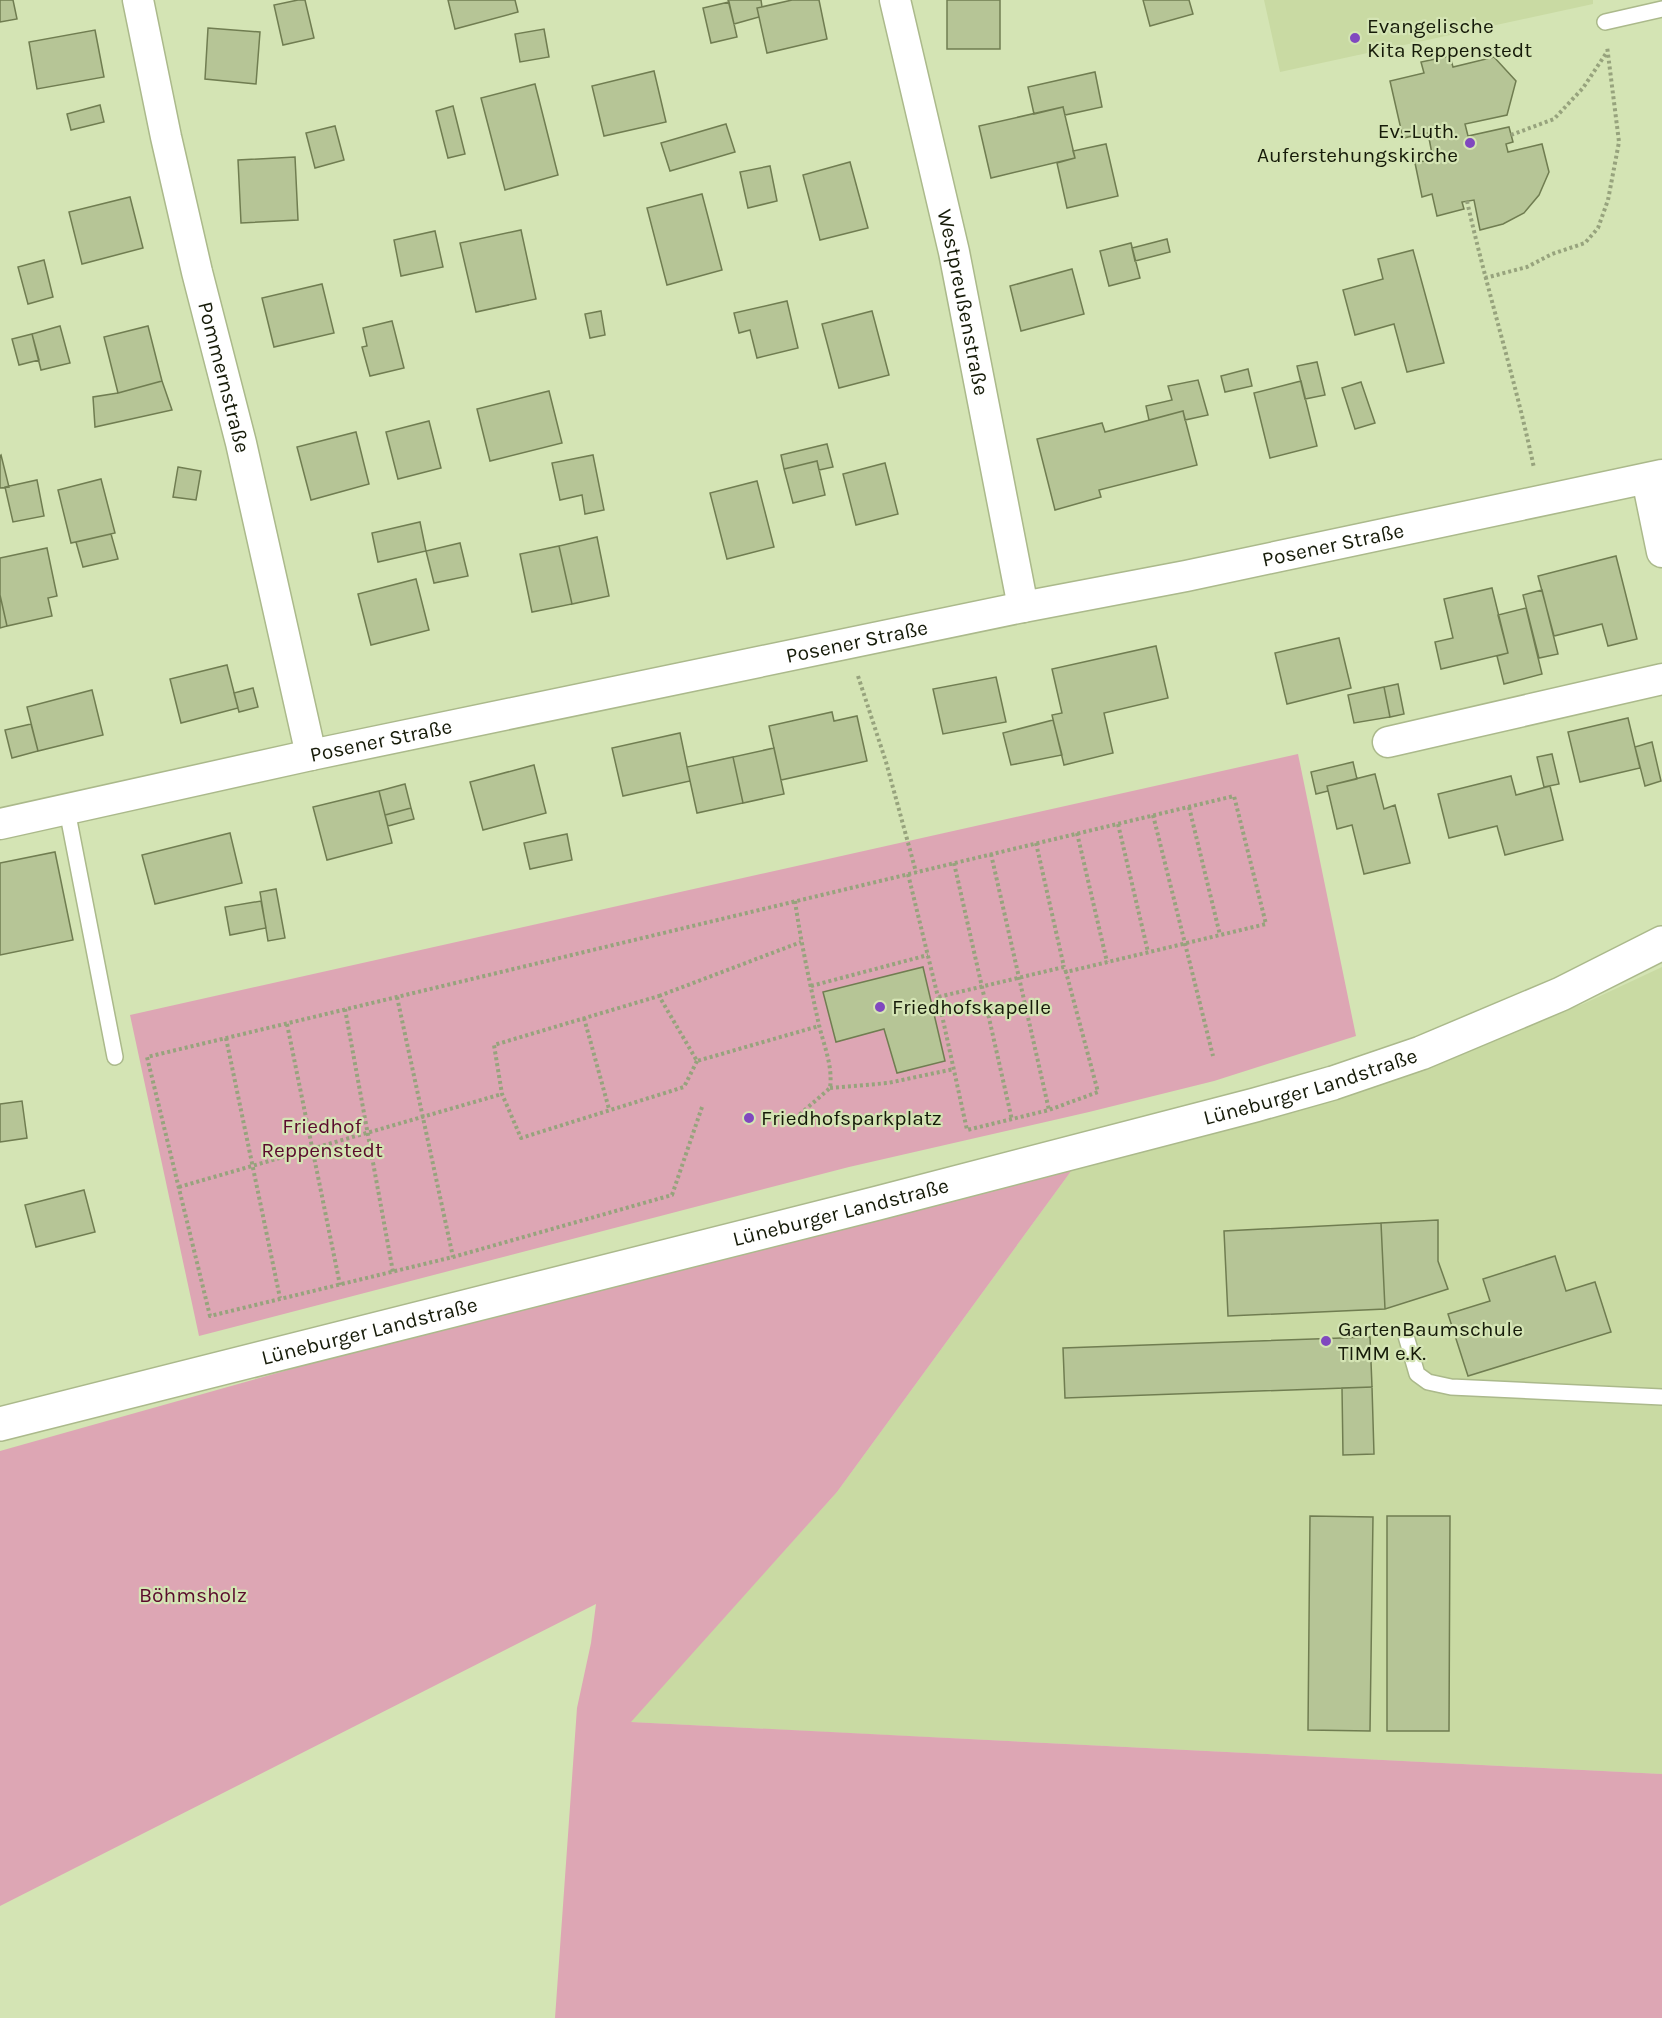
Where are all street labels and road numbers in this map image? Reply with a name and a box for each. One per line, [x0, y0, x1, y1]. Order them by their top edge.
street label: Westpreußenstraße [932, 207, 994, 398]
street label: Pommernstraße [193, 299, 255, 455]
street label: Posener Straße [1260, 518, 1406, 572]
street label: Posener Straße [784, 615, 930, 668]
street label: Posener Straße [308, 714, 454, 767]
street label: Lüneburger Landstraße [1201, 1043, 1420, 1130]
street label: Lüneburger Landstraße [730, 1173, 951, 1251]
street label: Lüneburger Landstraße [259, 1292, 480, 1370]

